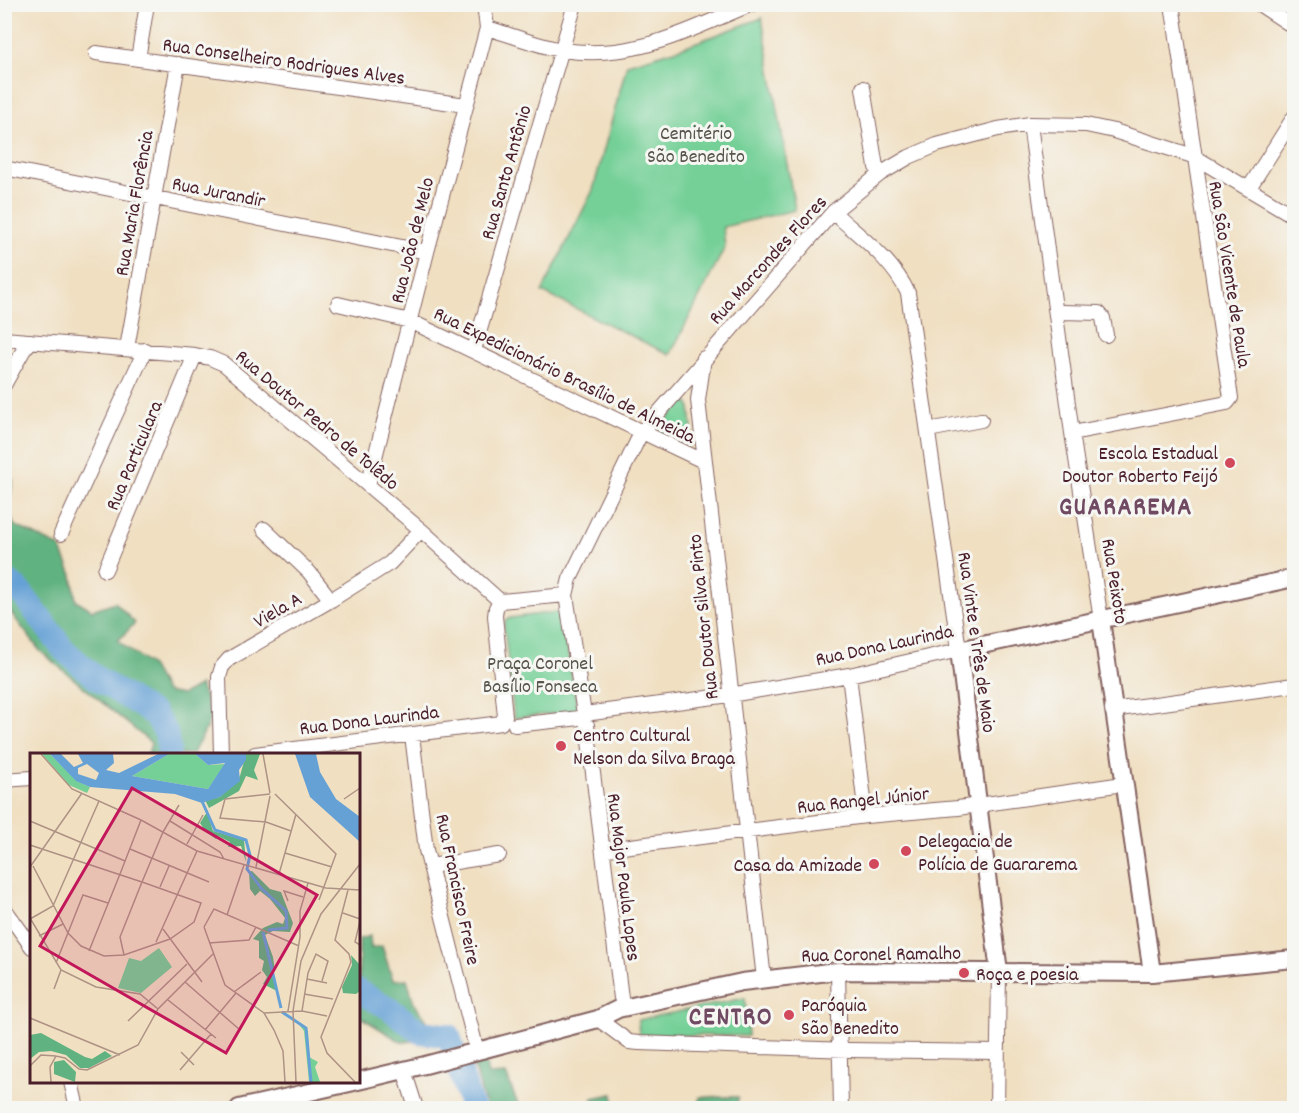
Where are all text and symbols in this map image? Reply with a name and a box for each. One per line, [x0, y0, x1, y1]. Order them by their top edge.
street label: Rua Conselheiro Rodrigues Alves [161, 32, 407, 94]
street label: Rua Santo Antônio [475, 102, 541, 243]
park label: Cemitério São Benedito [647, 121, 745, 172]
street label: Rua Maria Florência [109, 128, 163, 279]
street label: Rua Jurandir [169, 171, 268, 217]
street label: Rua João de Melo [385, 175, 443, 307]
street label: Rua São Vicente de Paula [1199, 179, 1257, 370]
street label: Rua Marcondes Flores [703, 190, 835, 332]
street label: Rua Expedicionário Brasílio de Almeida [428, 301, 700, 453]
street label: Rua Doutor Pedro de Tolêdo [228, 344, 404, 498]
street label: Rua Particulara [100, 396, 172, 515]
place label: Escola Estadual Doutor Roberto Feijó [1062, 441, 1218, 492]
marker: Escola Estadual Doutor Roberto Feijó [1223, 456, 1237, 470]
district label: GUARAREMA [1059, 490, 1193, 527]
street label: Rua Doutor Silva Pinto [682, 532, 728, 701]
street label: Rua Peixoto [1092, 537, 1134, 626]
street label: Rua Vinte e Três de Maio [948, 550, 1002, 735]
street label: Viela A [249, 587, 308, 637]
street label: Rua Dona Laurinda [813, 619, 957, 675]
park label: Praça Coronel Basílio Fonseca [483, 651, 598, 702]
street label: Rua Dona Laurinda [298, 699, 441, 744]
place label: Centro Cultural Nelson da Silva Braga [573, 723, 735, 774]
marker: Centro Cultural Nelson da Silva Braga [554, 739, 568, 753]
inset map [30, 753, 360, 1083]
street label: Rua Rangel Júnior [796, 781, 931, 823]
street label: Rua Major Paula Lopes [598, 792, 646, 963]
street label: Rua Francisco Freire [426, 811, 486, 968]
place label: Delegacia de Polícia de Guararema [918, 829, 1078, 880]
marker: Delegacia de Polícia de Guararema [899, 844, 913, 858]
place label: Casa da Amizade [734, 853, 862, 881]
marker: Casa da Amizade [867, 857, 881, 871]
street label: Rua Coronel Ramalho [801, 941, 961, 971]
place label: Roça e poesia [976, 962, 1079, 990]
marker: Roça e poesia [957, 966, 971, 980]
place label: Paróquia São Benedito [801, 993, 899, 1044]
district label: CENTRO [689, 1000, 773, 1037]
marker: Paróquia São Benedito [782, 1008, 796, 1022]

